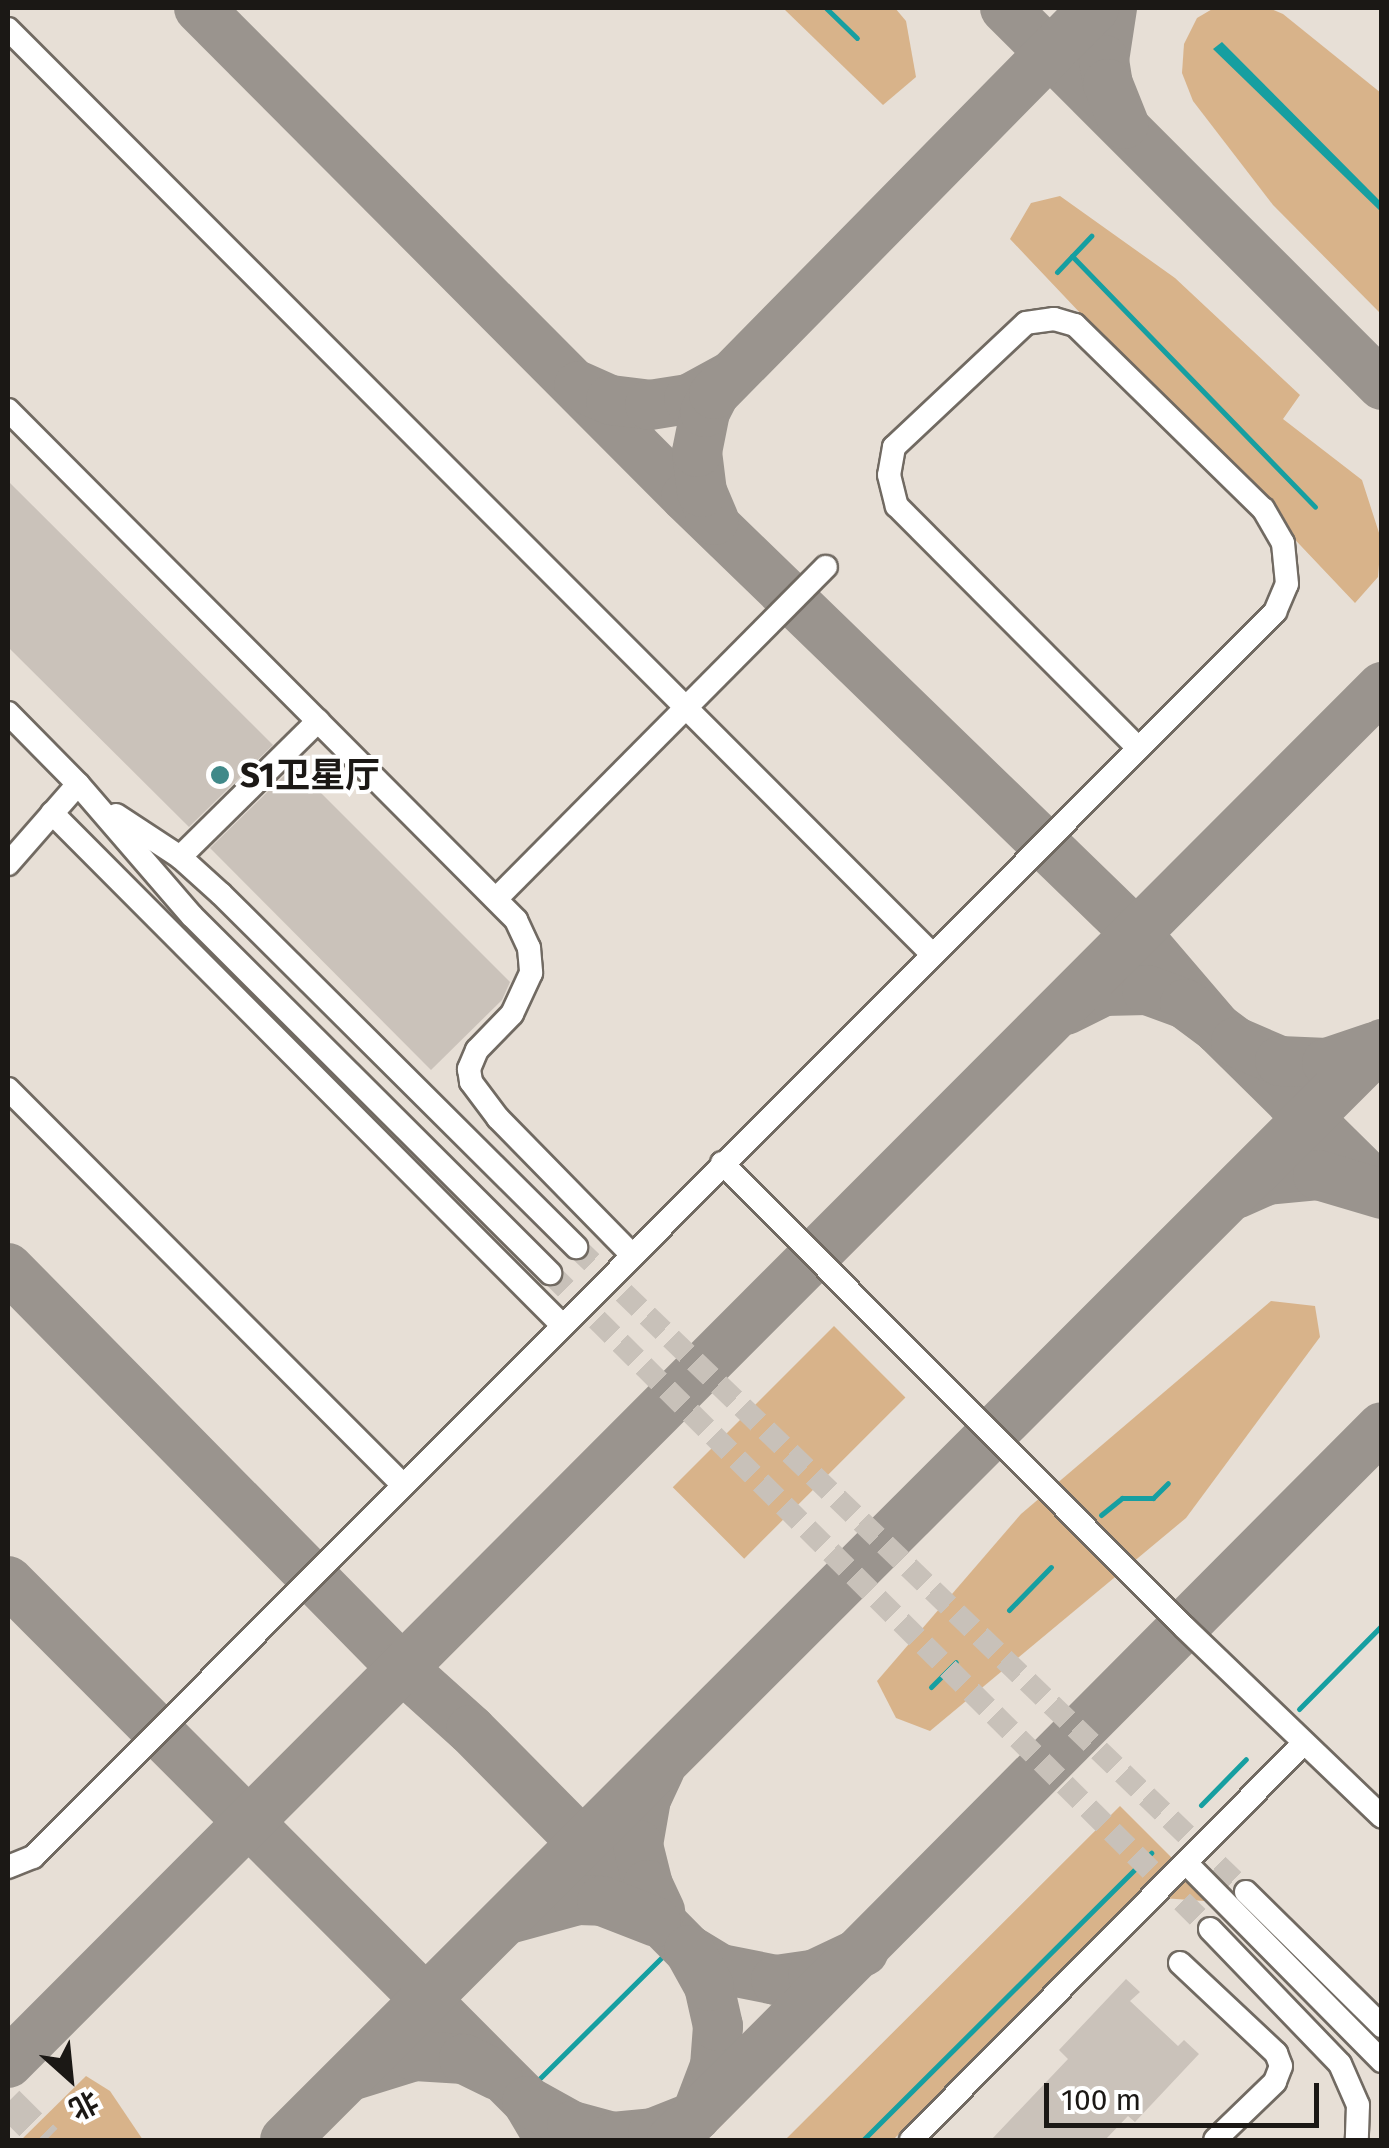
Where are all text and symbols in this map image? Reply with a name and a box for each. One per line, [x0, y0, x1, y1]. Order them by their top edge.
place label: S1卫星厅 [240, 754, 380, 796]
marker: S1卫星厅 [209, 764, 231, 786]
north arrow [20, 2028, 120, 2128]
scale bar [1049, 2063, 1324, 2125]
text: 100 m [1061, 2082, 1141, 2118]
text: 北 [64, 2084, 104, 2126]

